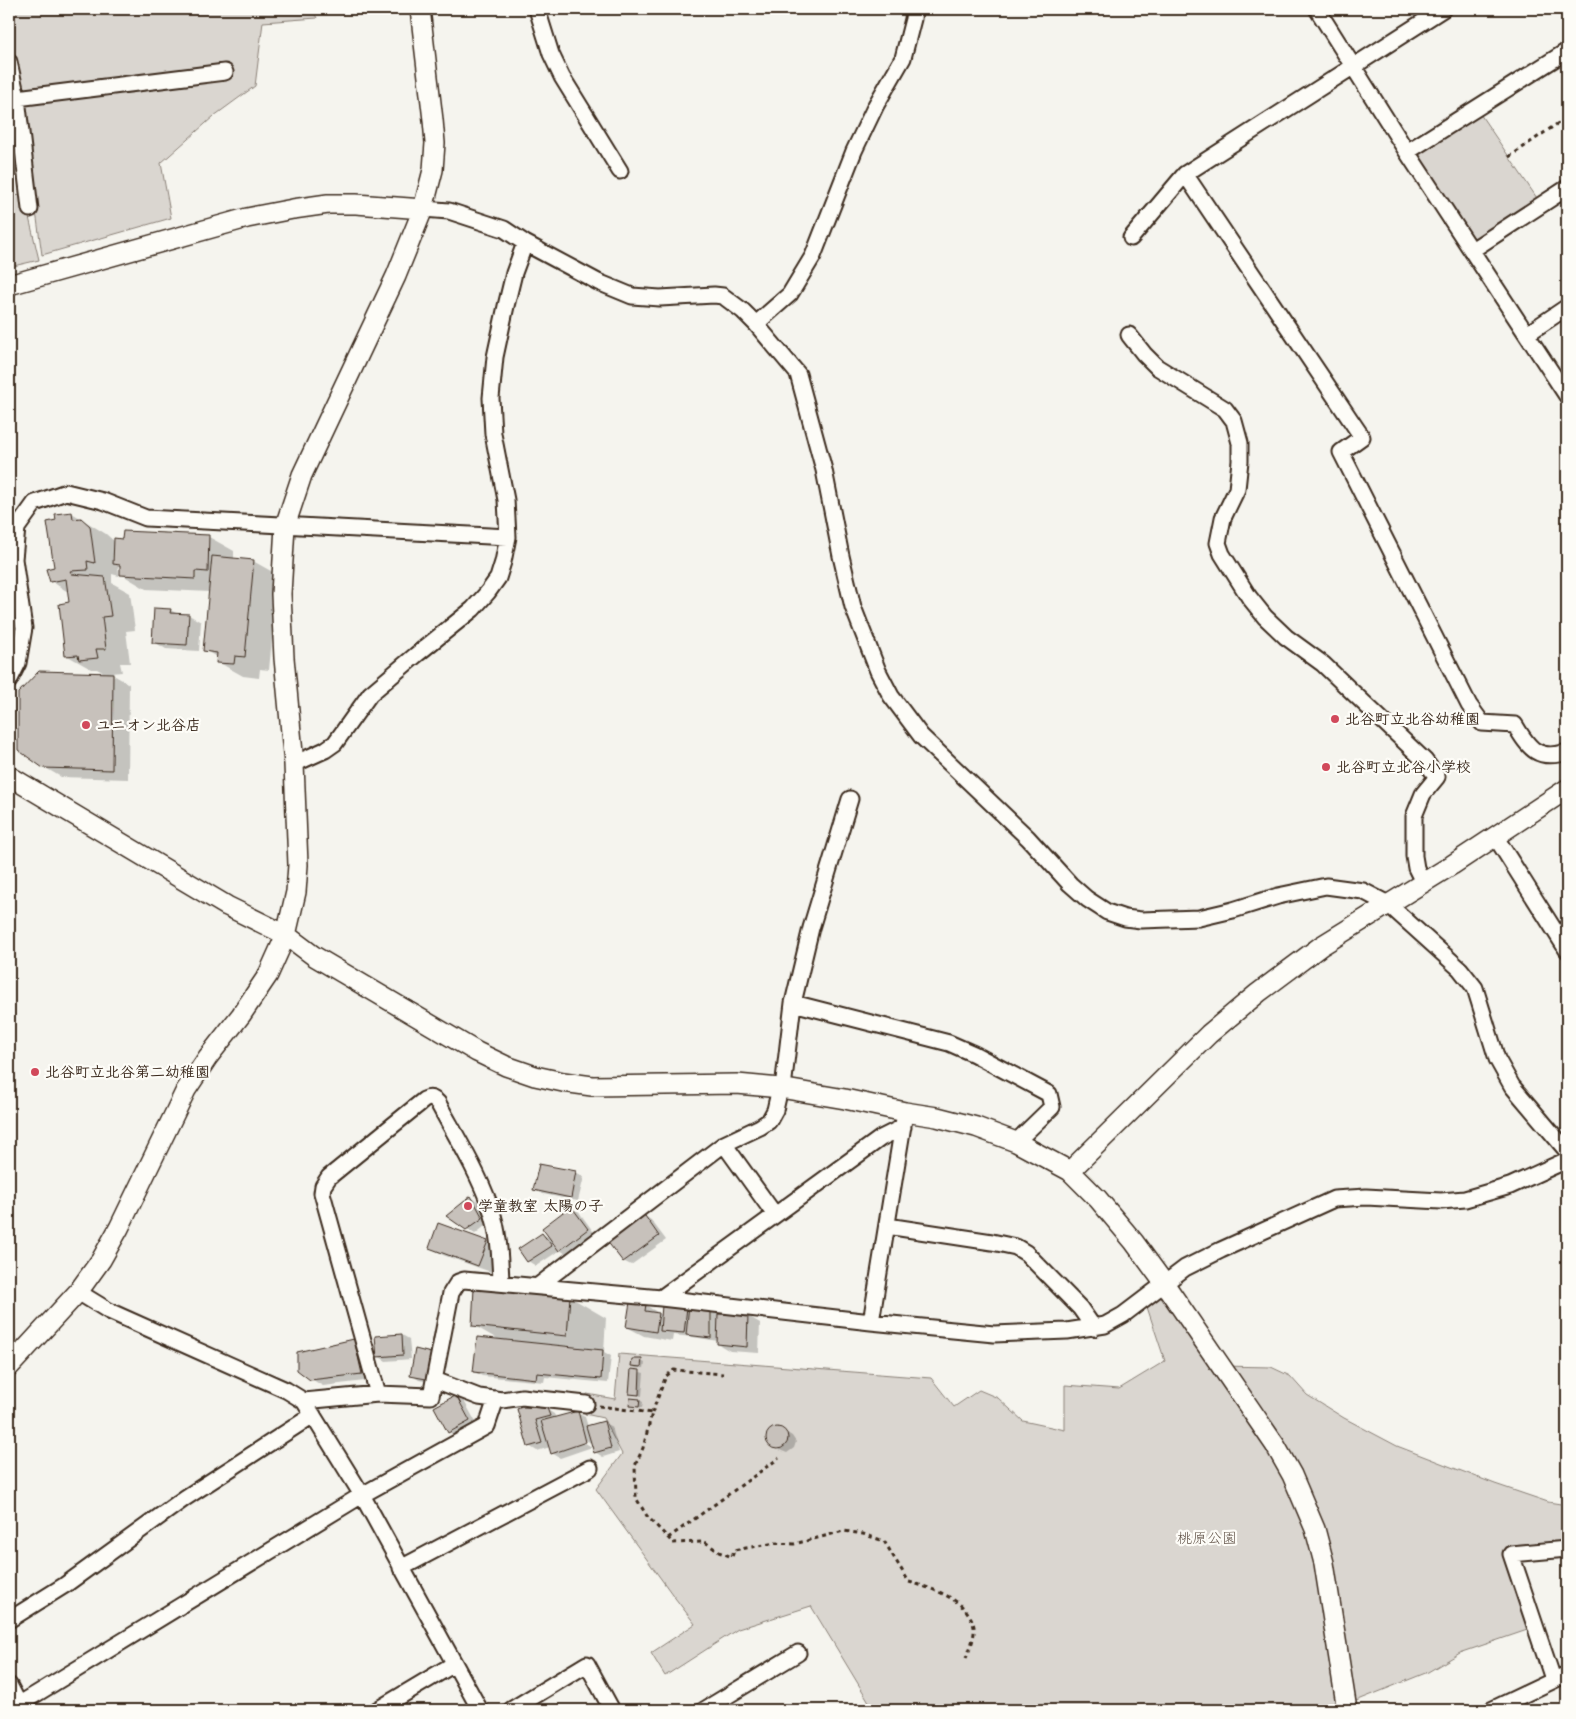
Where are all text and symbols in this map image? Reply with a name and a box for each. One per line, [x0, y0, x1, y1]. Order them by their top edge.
place label: 北谷町立北谷幼稚園 [1345, 709, 1480, 729]
marker: 北谷町立北谷幼稚園 [1329, 713, 1341, 725]
place label: ユニオン北谷店 [96, 715, 201, 735]
marker: ユニオン北谷店 [80, 719, 92, 731]
place label: 北谷町立北谷小学校 [1336, 757, 1471, 777]
marker: 北谷町立北谷小学校 [1320, 761, 1332, 773]
place label: 北谷町立北谷第二幼稚園 [45, 1062, 210, 1082]
marker: 北谷町立北谷第二幼稚園 [29, 1066, 41, 1078]
place label: 学童教室 太陽の子 [478, 1196, 603, 1216]
marker: 学童教室 太陽の子 [462, 1200, 474, 1212]
park label: 桃原公園 [1177, 1528, 1237, 1548]

